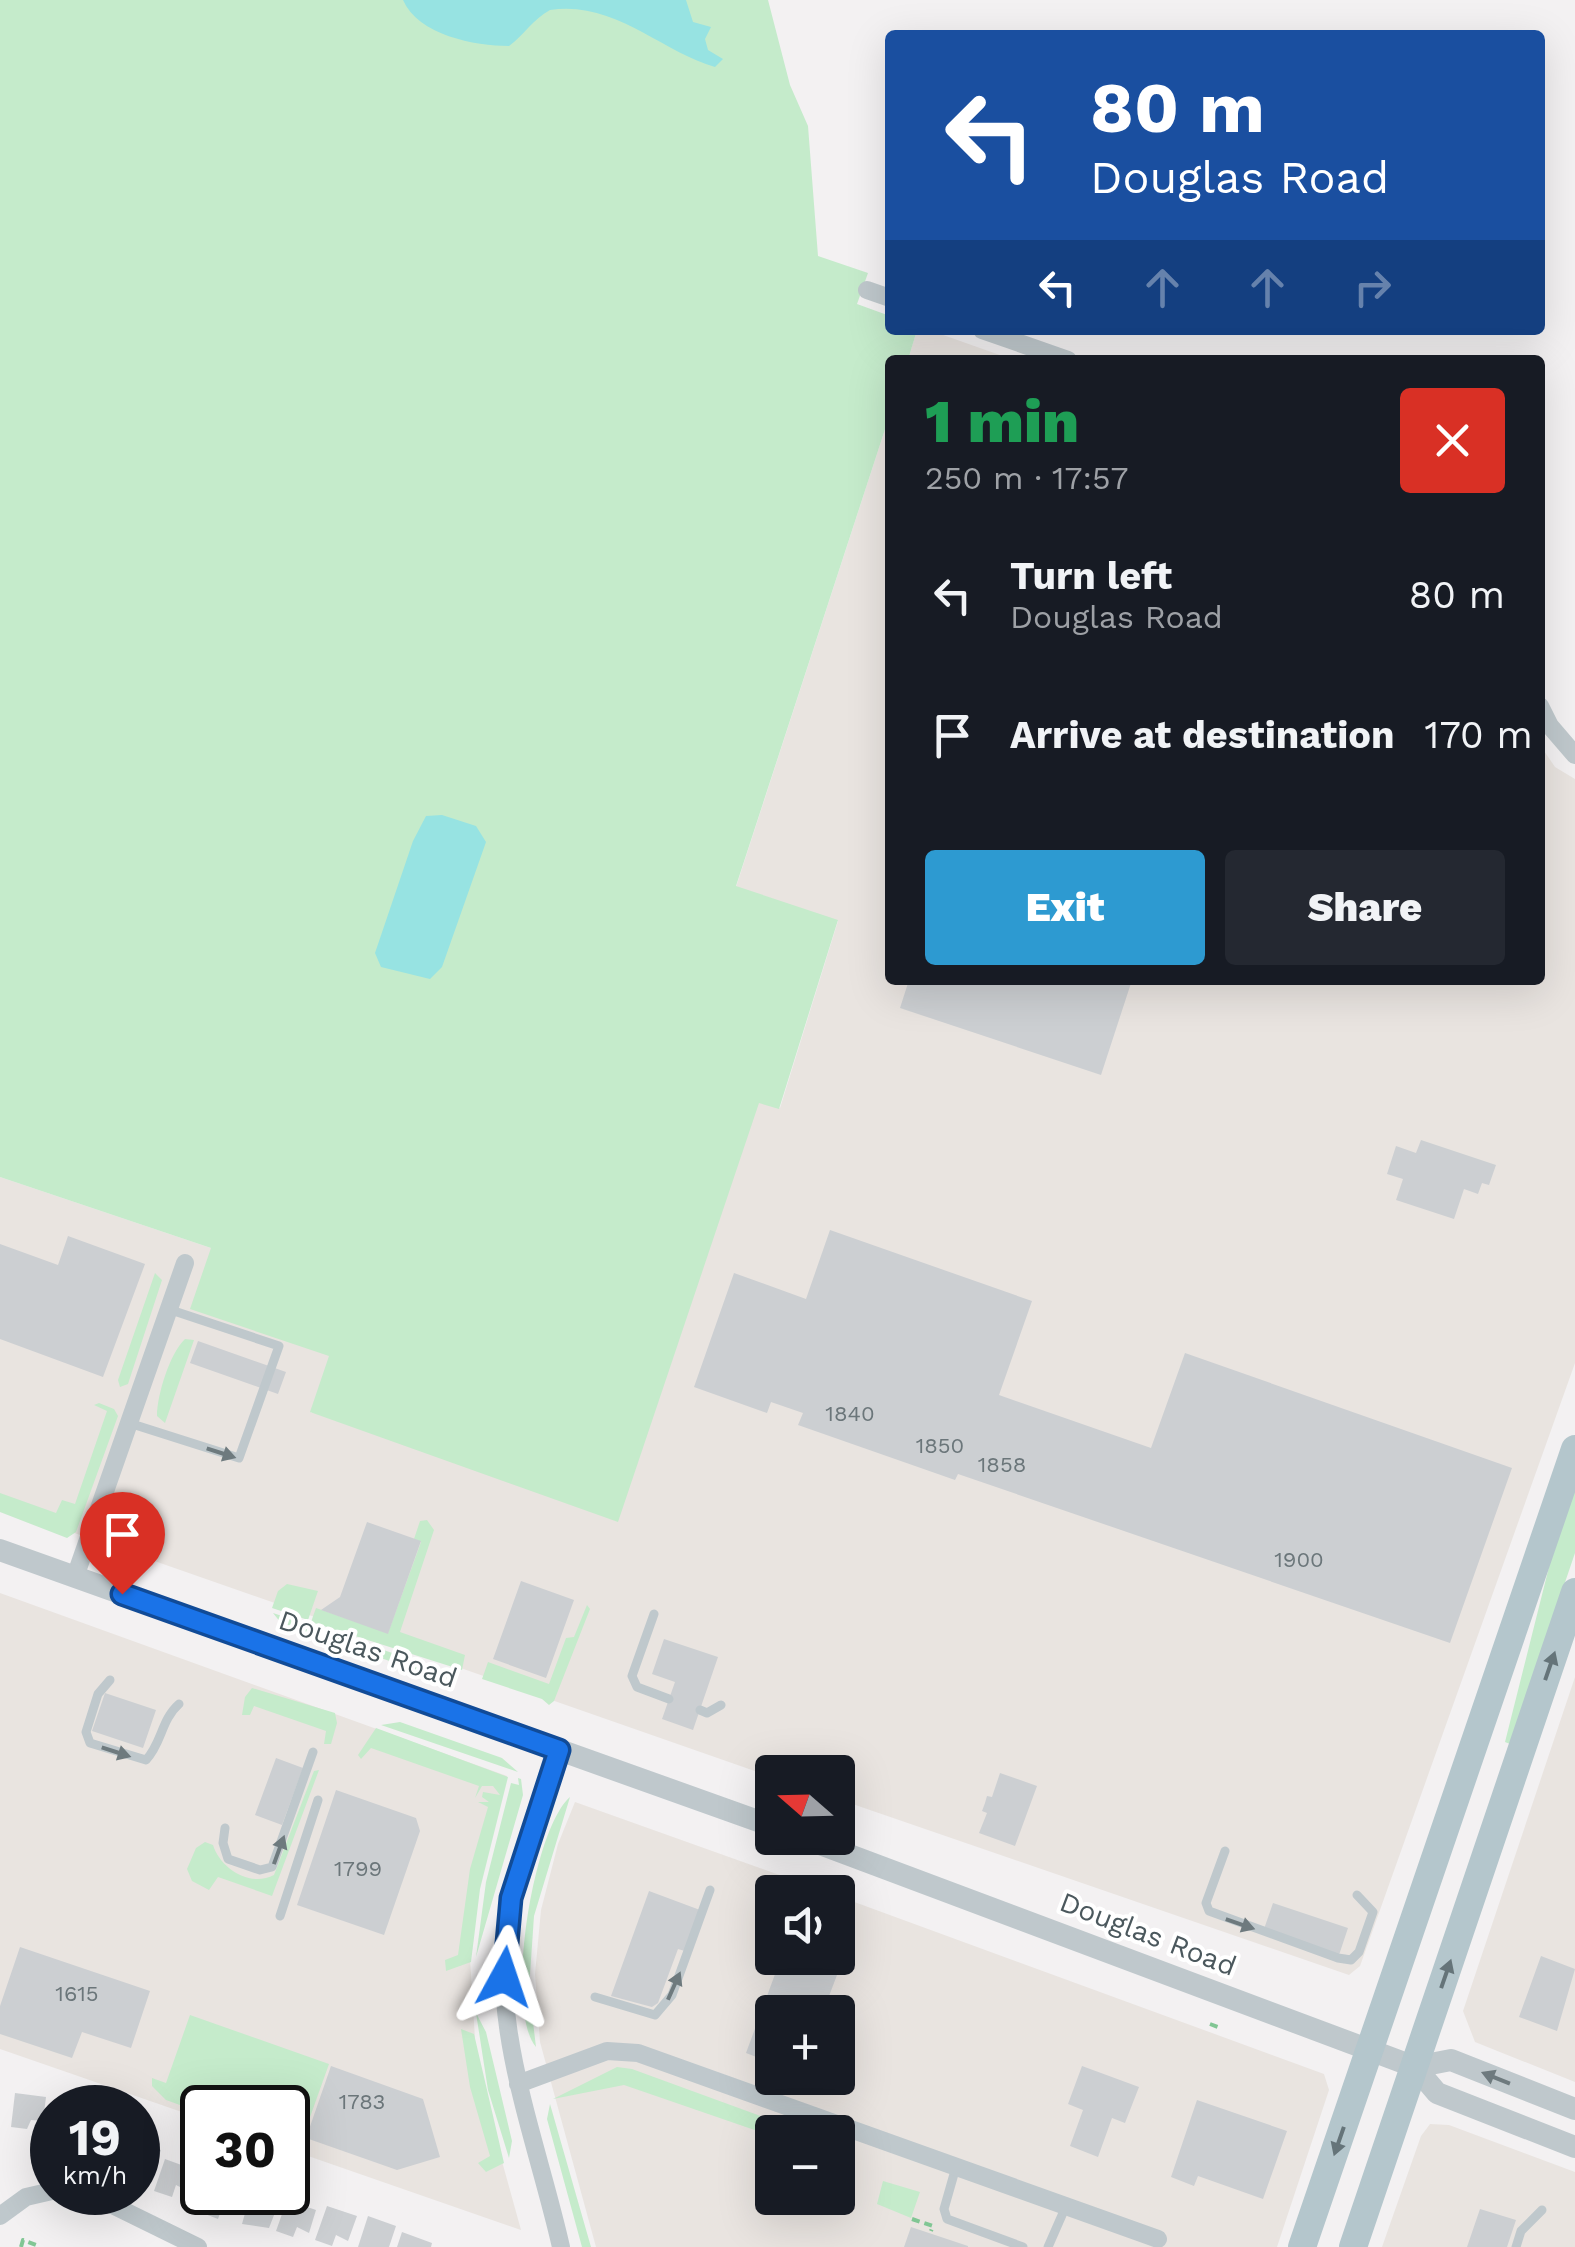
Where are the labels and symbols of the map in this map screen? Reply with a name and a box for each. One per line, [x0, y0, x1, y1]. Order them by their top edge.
house number: 1840 [825, 1401, 875, 1426]
house number: 1850 [916, 1433, 964, 1458]
one-way arrow [207, 1446, 237, 1461]
house number: 1858 [978, 1452, 1026, 1477]
pin [80, 1492, 165, 1595]
house number: 1900 [1274, 1547, 1324, 1572]
street label: Douglas Road [275, 1603, 461, 1695]
one-way arrow [1543, 1651, 1558, 1681]
one-way arrow [102, 1745, 132, 1760]
north arrow [755, 1755, 855, 1855]
one-way arrow [272, 1834, 287, 1864]
house number: 1799 [334, 1856, 382, 1881]
street label: Douglas Road [1055, 1885, 1241, 1983]
one-way arrow [1225, 1917, 1255, 1932]
position arrow [452, 1925, 556, 2029]
one-way arrow [1439, 1959, 1454, 1989]
one-way arrow [666, 1971, 682, 2001]
house number: 1615 [55, 1981, 99, 2006]
one-way arrow [1480, 2070, 1510, 2086]
speed limit sign: 30 [180, 2085, 310, 2215]
house number: 1783 [339, 2089, 385, 2114]
one-way arrow [1330, 2127, 1345, 2157]

